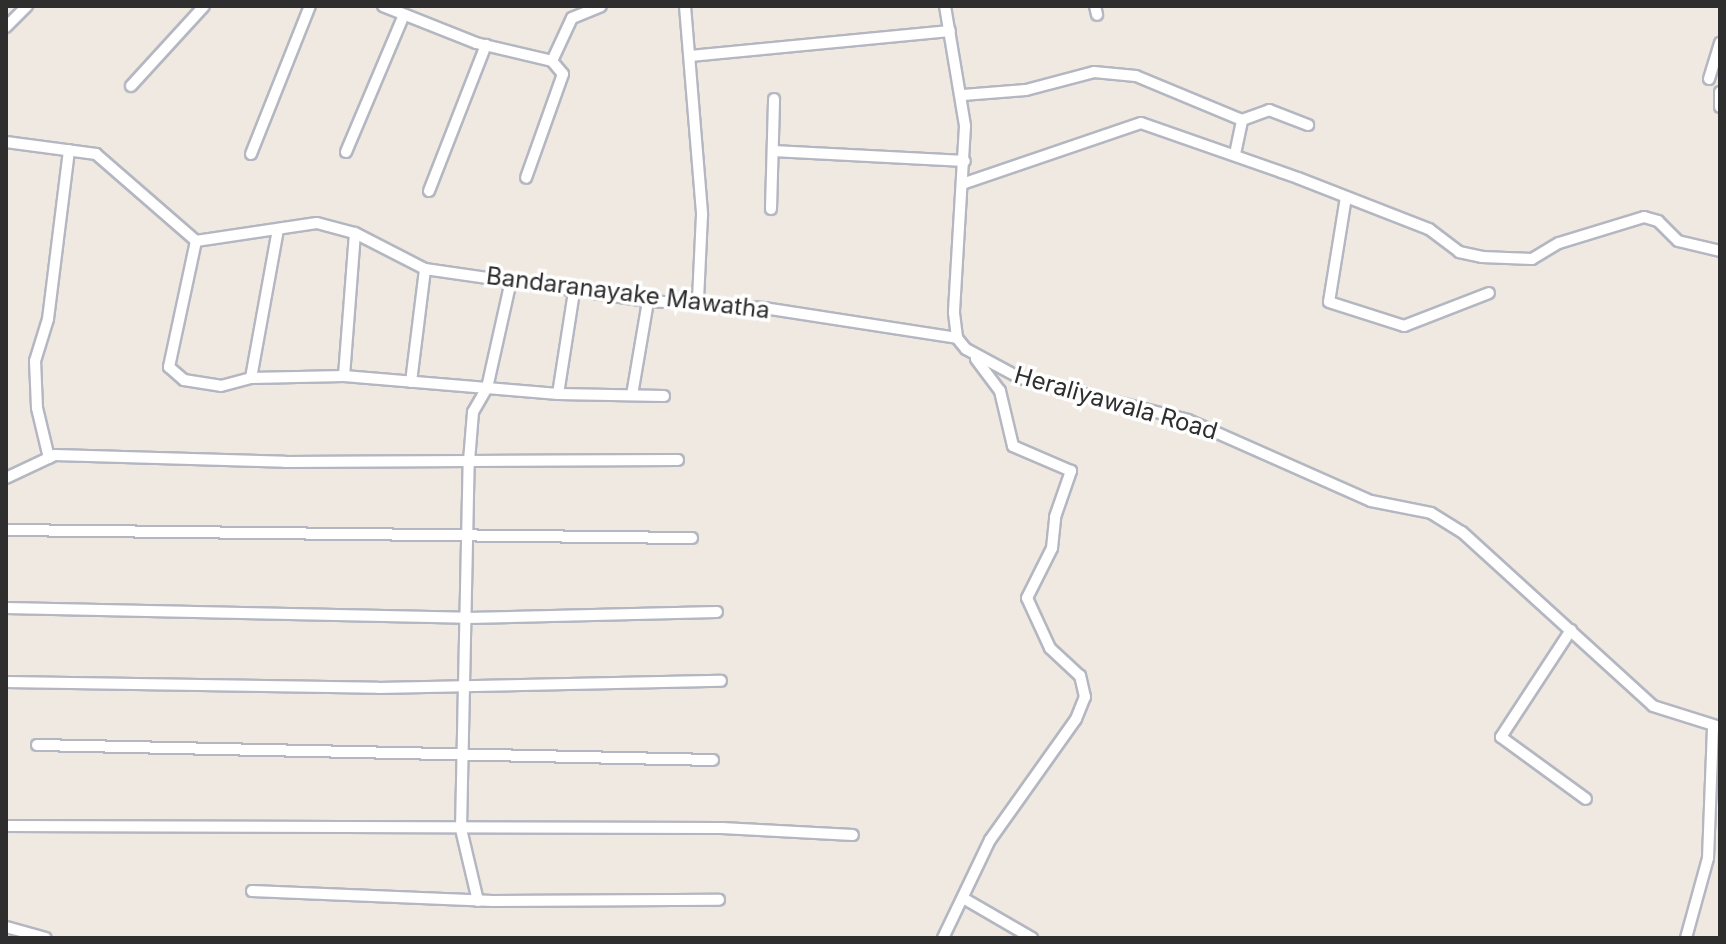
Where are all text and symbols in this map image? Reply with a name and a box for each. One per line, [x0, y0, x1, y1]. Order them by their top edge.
street label: Bandaranayake Mawatha [485, 261, 771, 325]
street label: Heraliyawala Road [1011, 360, 1221, 446]

